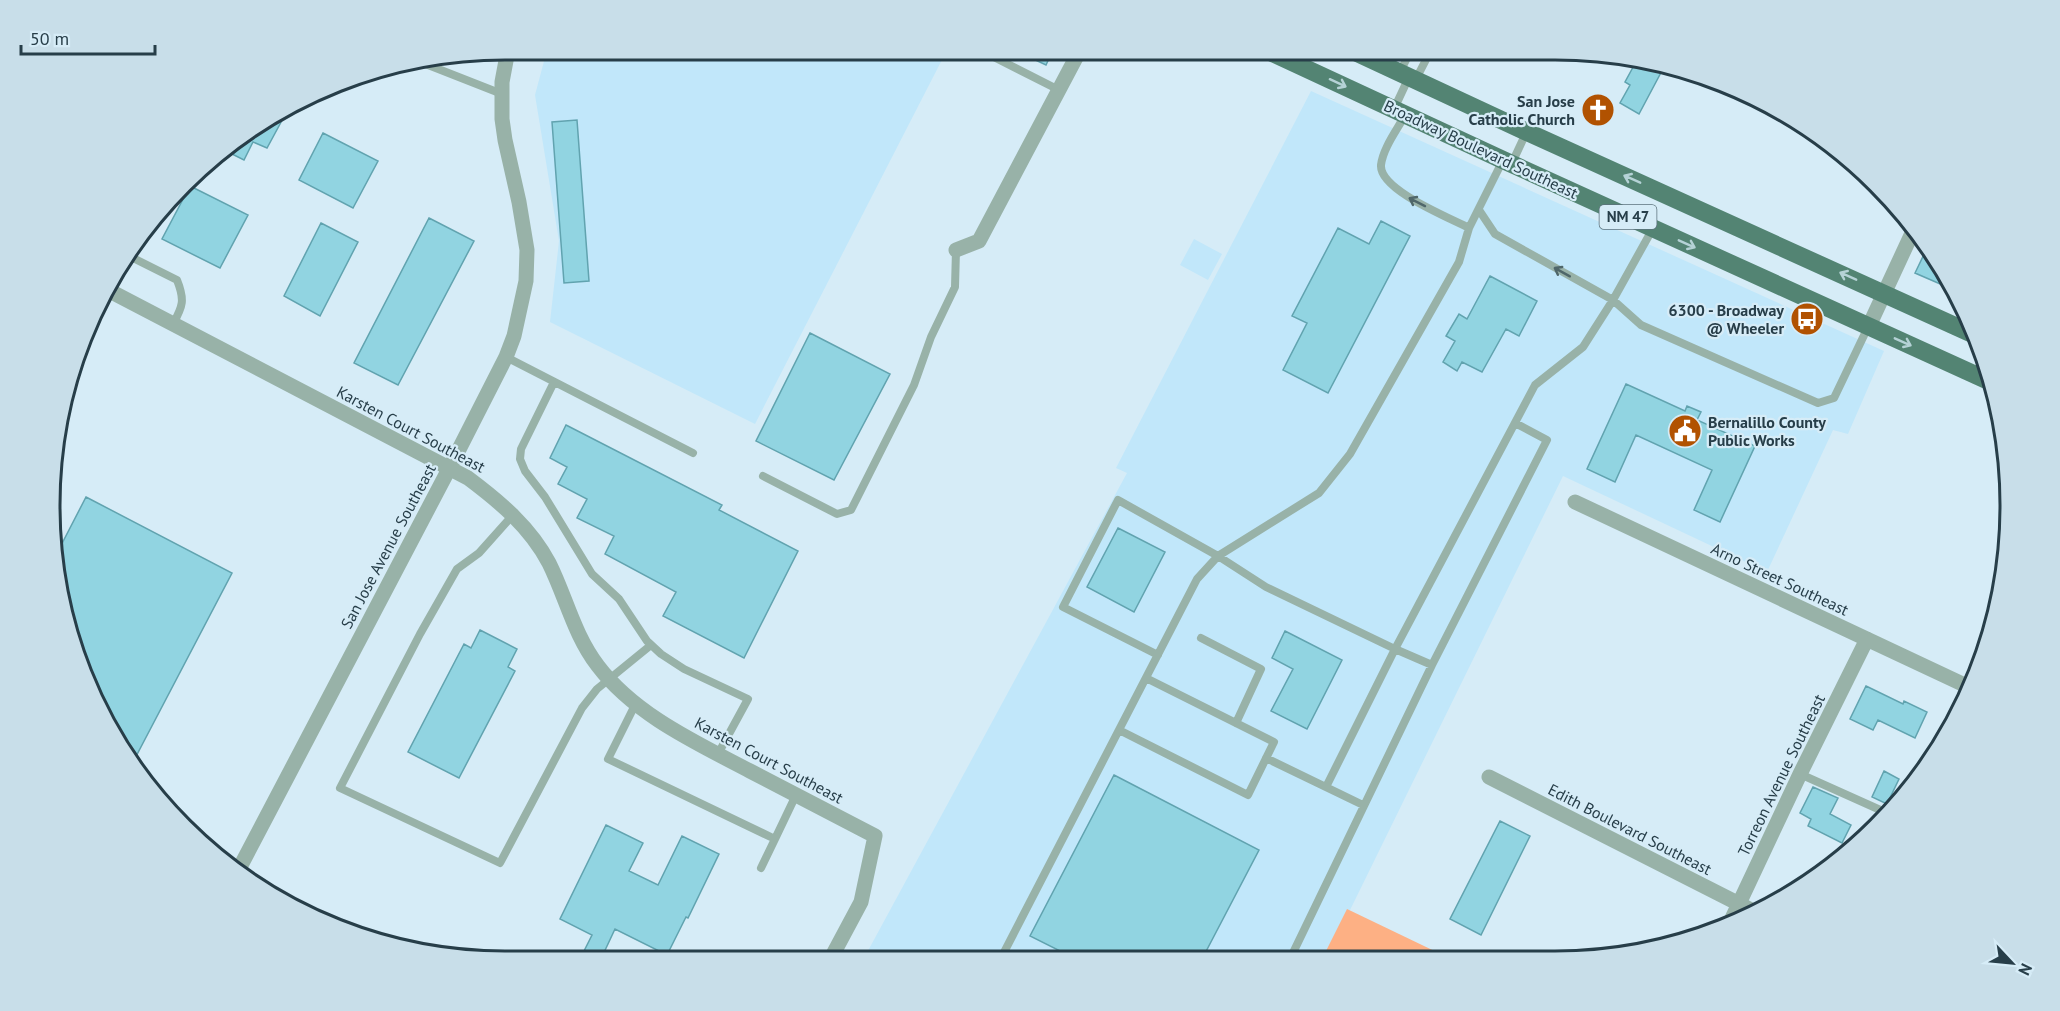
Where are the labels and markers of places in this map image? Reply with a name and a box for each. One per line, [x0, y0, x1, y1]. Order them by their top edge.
place label: San Jose Catholic Church [1468, 91, 1575, 129]
church icon: San Jose Catholic Church [1580, 92, 1616, 128]
place label: 6300 - Broadway @ Wheeler [1668, 300, 1784, 338]
bus stop icon: 6300 - Broadway @ Wheeler [1789, 301, 1825, 337]
place label: Bernalillo County Public Works [1708, 412, 1826, 450]
public building icon: Bernalillo County Public Works [1667, 413, 1703, 449]

